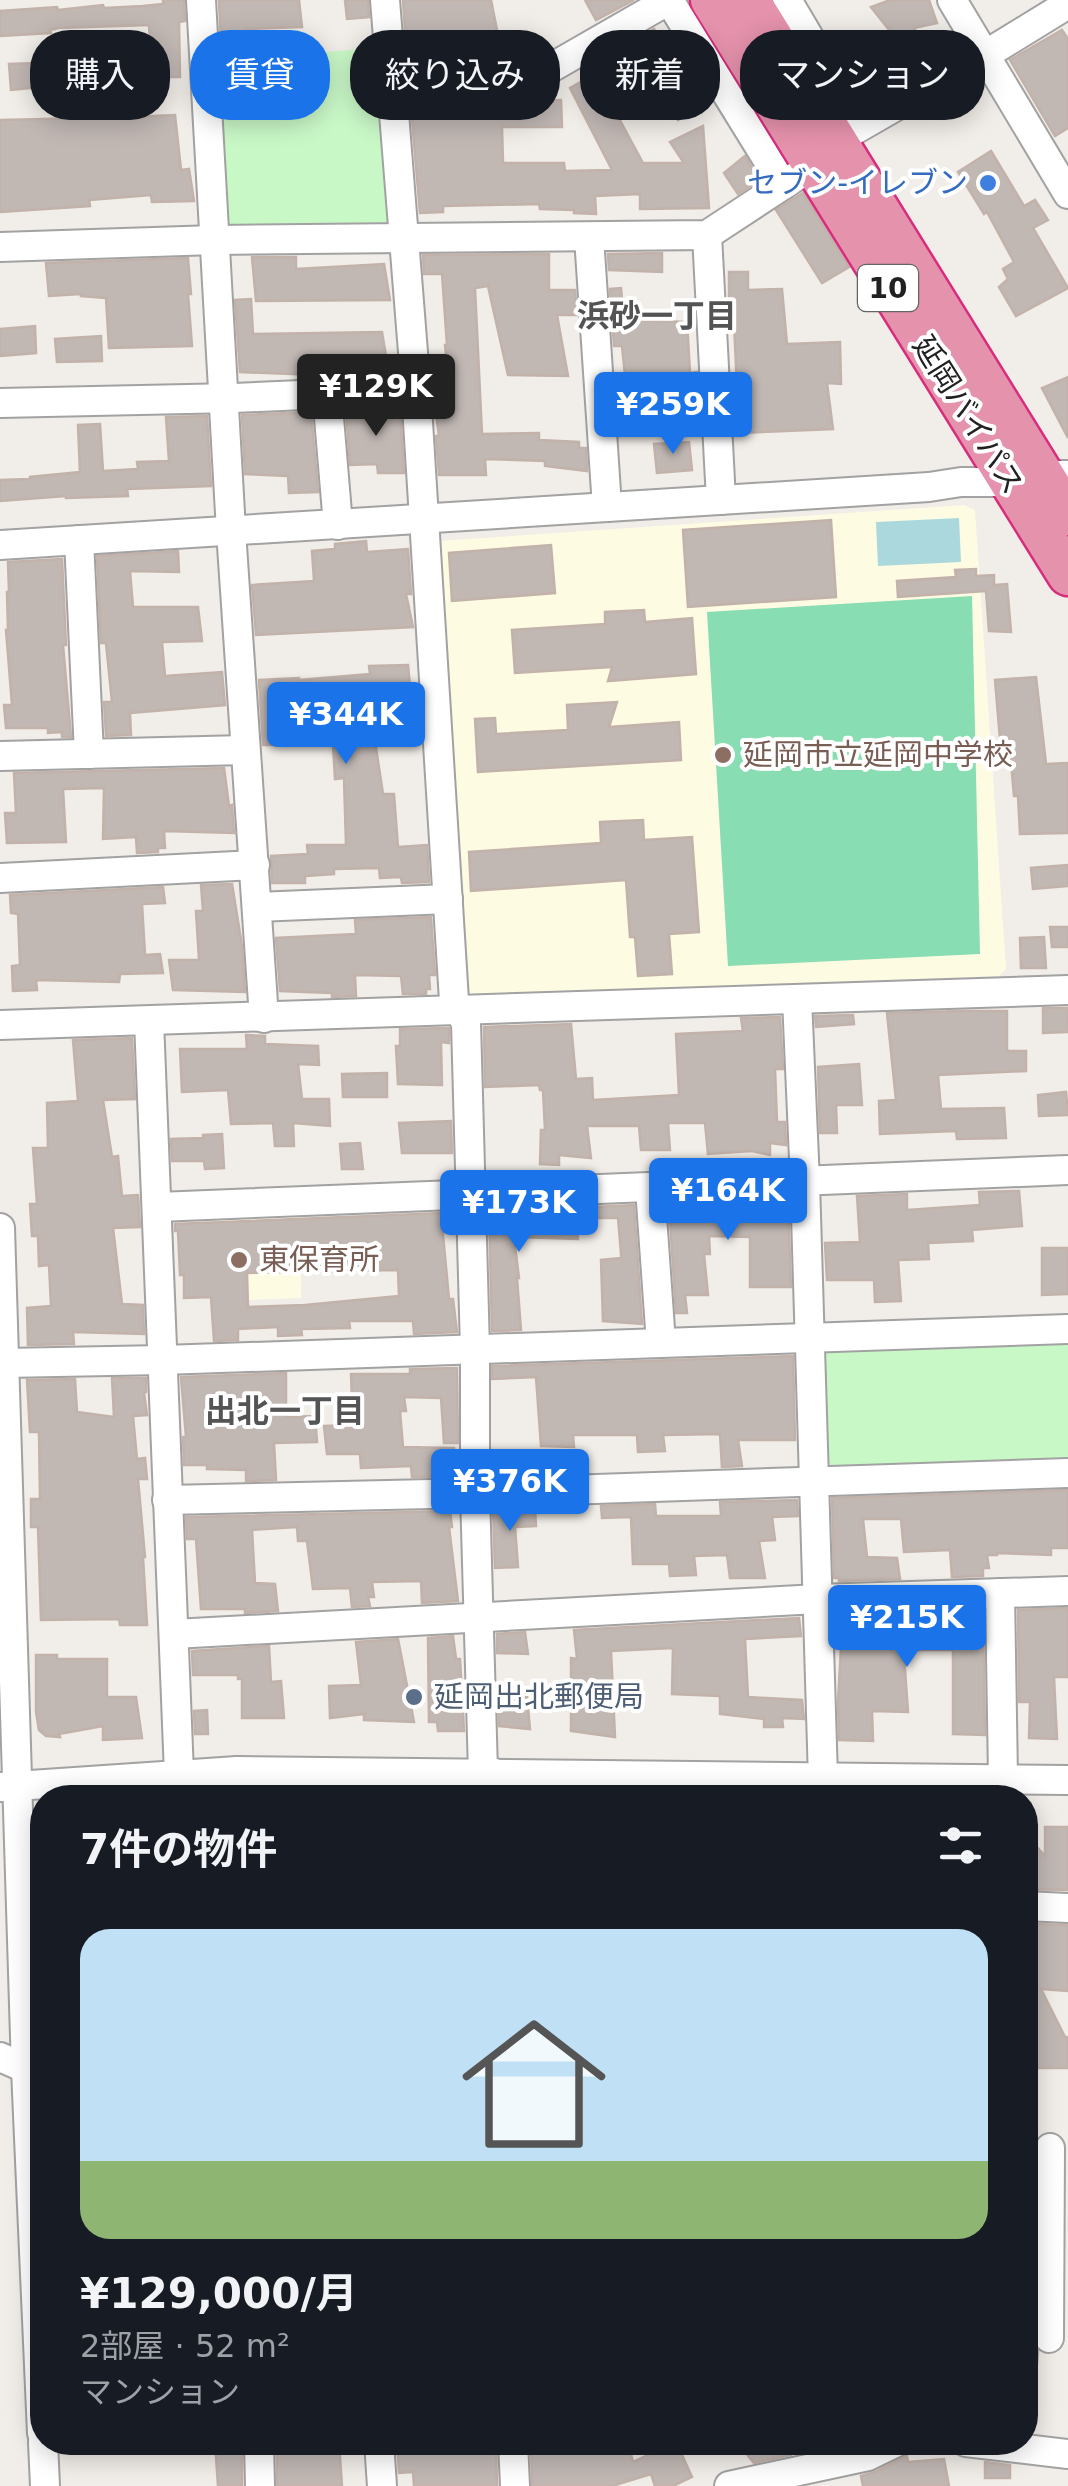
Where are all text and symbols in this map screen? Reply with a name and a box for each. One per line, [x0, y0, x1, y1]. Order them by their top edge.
chip: 購入 [30, 30, 170, 120]
chip: 賃貸 [190, 30, 330, 120]
chip: 絞り込み [350, 30, 560, 120]
chip: 新着 [580, 30, 720, 120]
chip: マンション [740, 30, 985, 120]
place label: セブン-イレブン [747, 165, 968, 200]
marker: セブン-イレブン [977, 172, 999, 194]
road number: 10 [858, 265, 918, 311]
district label: 浜砂一丁目 [577, 297, 737, 335]
street label: 延岡バイパス [906, 329, 1031, 500]
pin: ¥129K [306, 354, 446, 439]
text: ¥129K [319, 367, 433, 405]
pin: ¥259K [603, 372, 743, 457]
text: ¥259K [616, 385, 730, 423]
pin: ¥344K [276, 682, 416, 767]
text: ¥344K [289, 695, 403, 733]
place label: 延岡市立延岡中学校 [743, 737, 1013, 772]
marker: 延岡市立延岡中学校 [712, 744, 734, 766]
pin: ¥164K [658, 1158, 798, 1243]
pin: ¥173K [449, 1170, 589, 1255]
text: ¥164K [671, 1171, 785, 1209]
text: ¥173K [462, 1183, 576, 1221]
place label: 東保育所 [259, 1242, 379, 1277]
marker: 東保育所 [228, 1249, 250, 1271]
district label: 出北一丁目 [205, 1392, 365, 1430]
pin: ¥376K [440, 1449, 580, 1534]
text: ¥376K [453, 1462, 567, 1500]
pin: ¥215K [837, 1585, 977, 1670]
text: ¥215K [850, 1598, 964, 1636]
place label: 延岡出北郵便局 [434, 1679, 644, 1714]
marker: 延岡出北郵便局 [403, 1686, 425, 1708]
icon: filters [933, 1818, 988, 1873]
text: 7件の物件 [80, 1825, 277, 1874]
icon: home [444, 1994, 624, 2174]
text: ¥129,000/月 [80, 2269, 358, 2318]
text: 2部屋 · 52 m² [80, 2327, 290, 2365]
text: マンション [80, 2373, 240, 2411]

